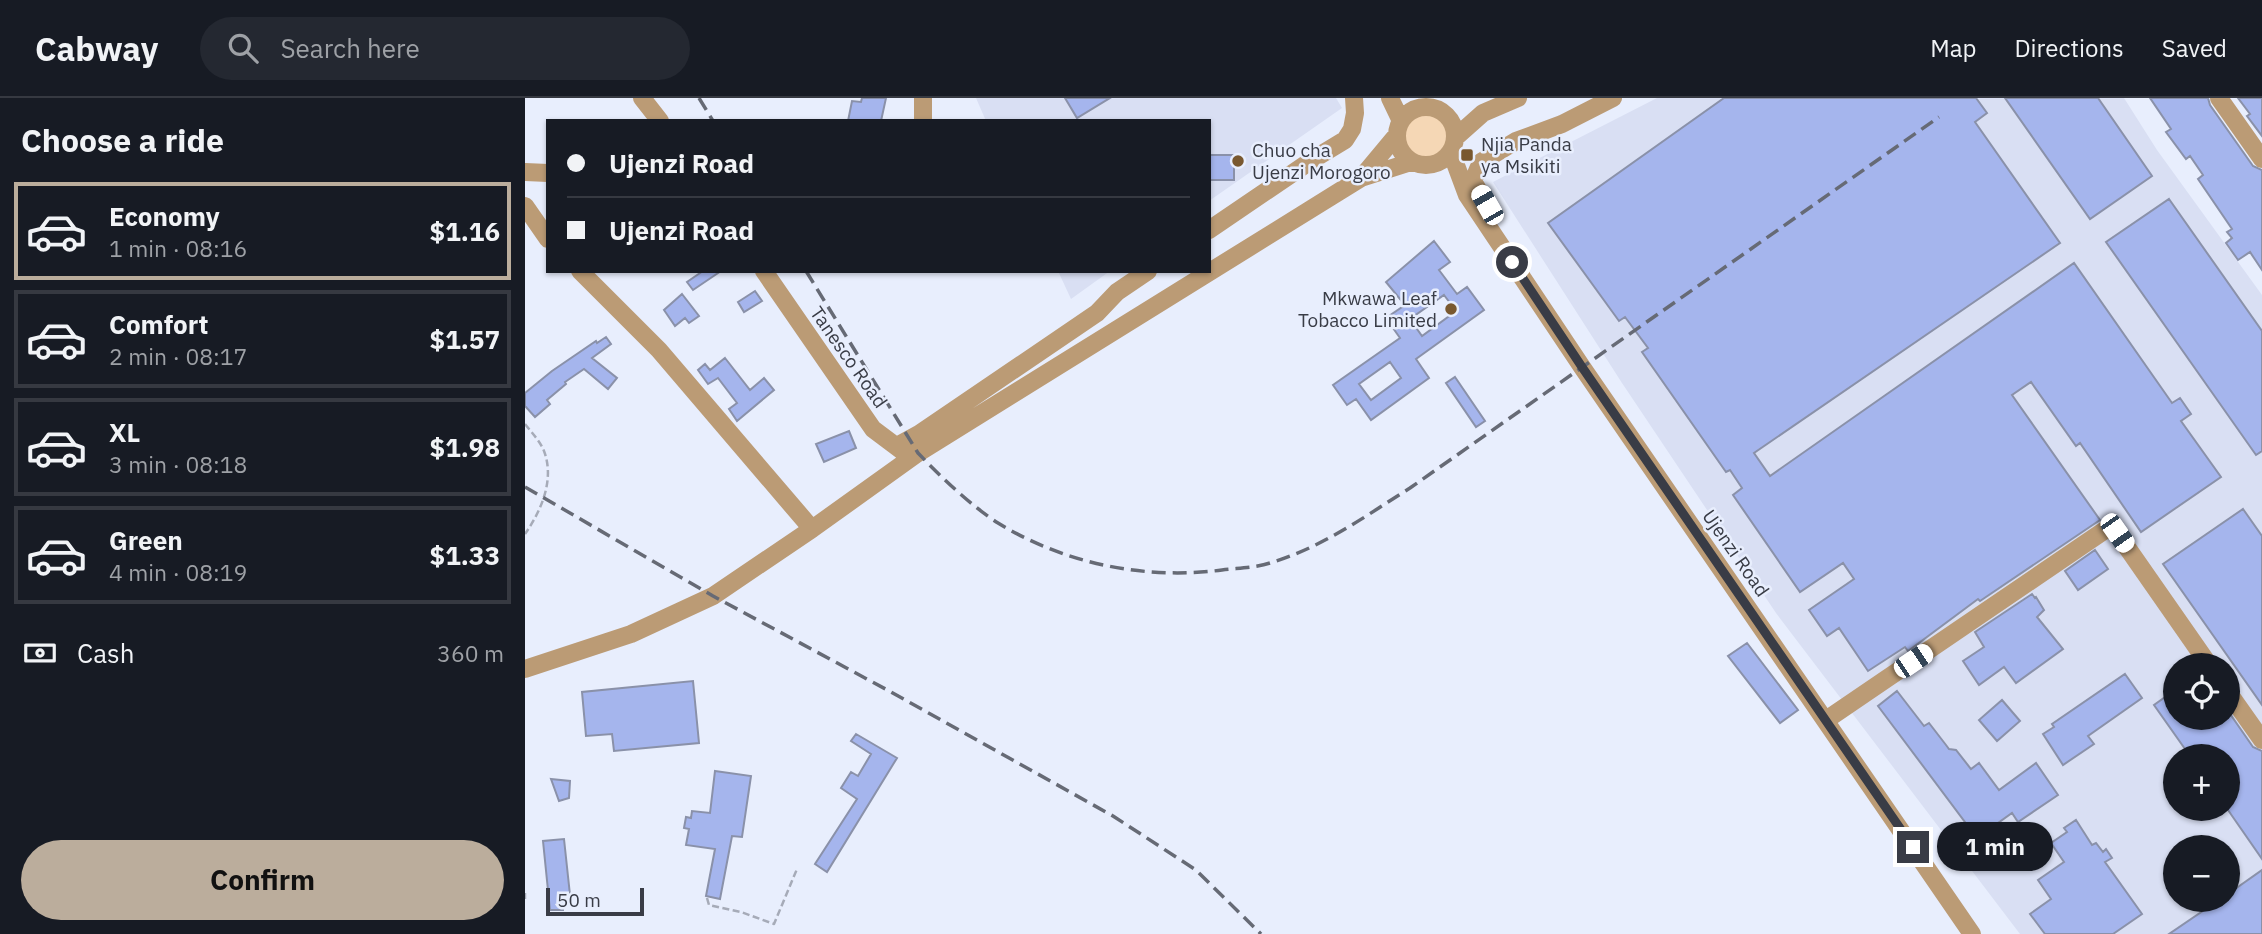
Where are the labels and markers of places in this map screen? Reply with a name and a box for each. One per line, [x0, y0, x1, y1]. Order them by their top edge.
place label: Njia Panda ya Msikiti [1481, 132, 1572, 178]
place label: Chuo cha Ujenzi Morogoro [1252, 138, 1391, 184]
marker: Njia Panda ya Msikiti [1459, 147, 1475, 163]
marker: Chuo cha Ujenzi Morogoro [1230, 153, 1246, 169]
place label: Mkwawa Leaf Tobacco Limited [1298, 286, 1437, 332]
marker: Mkwawa Leaf Tobacco Limited [1443, 301, 1459, 317]

